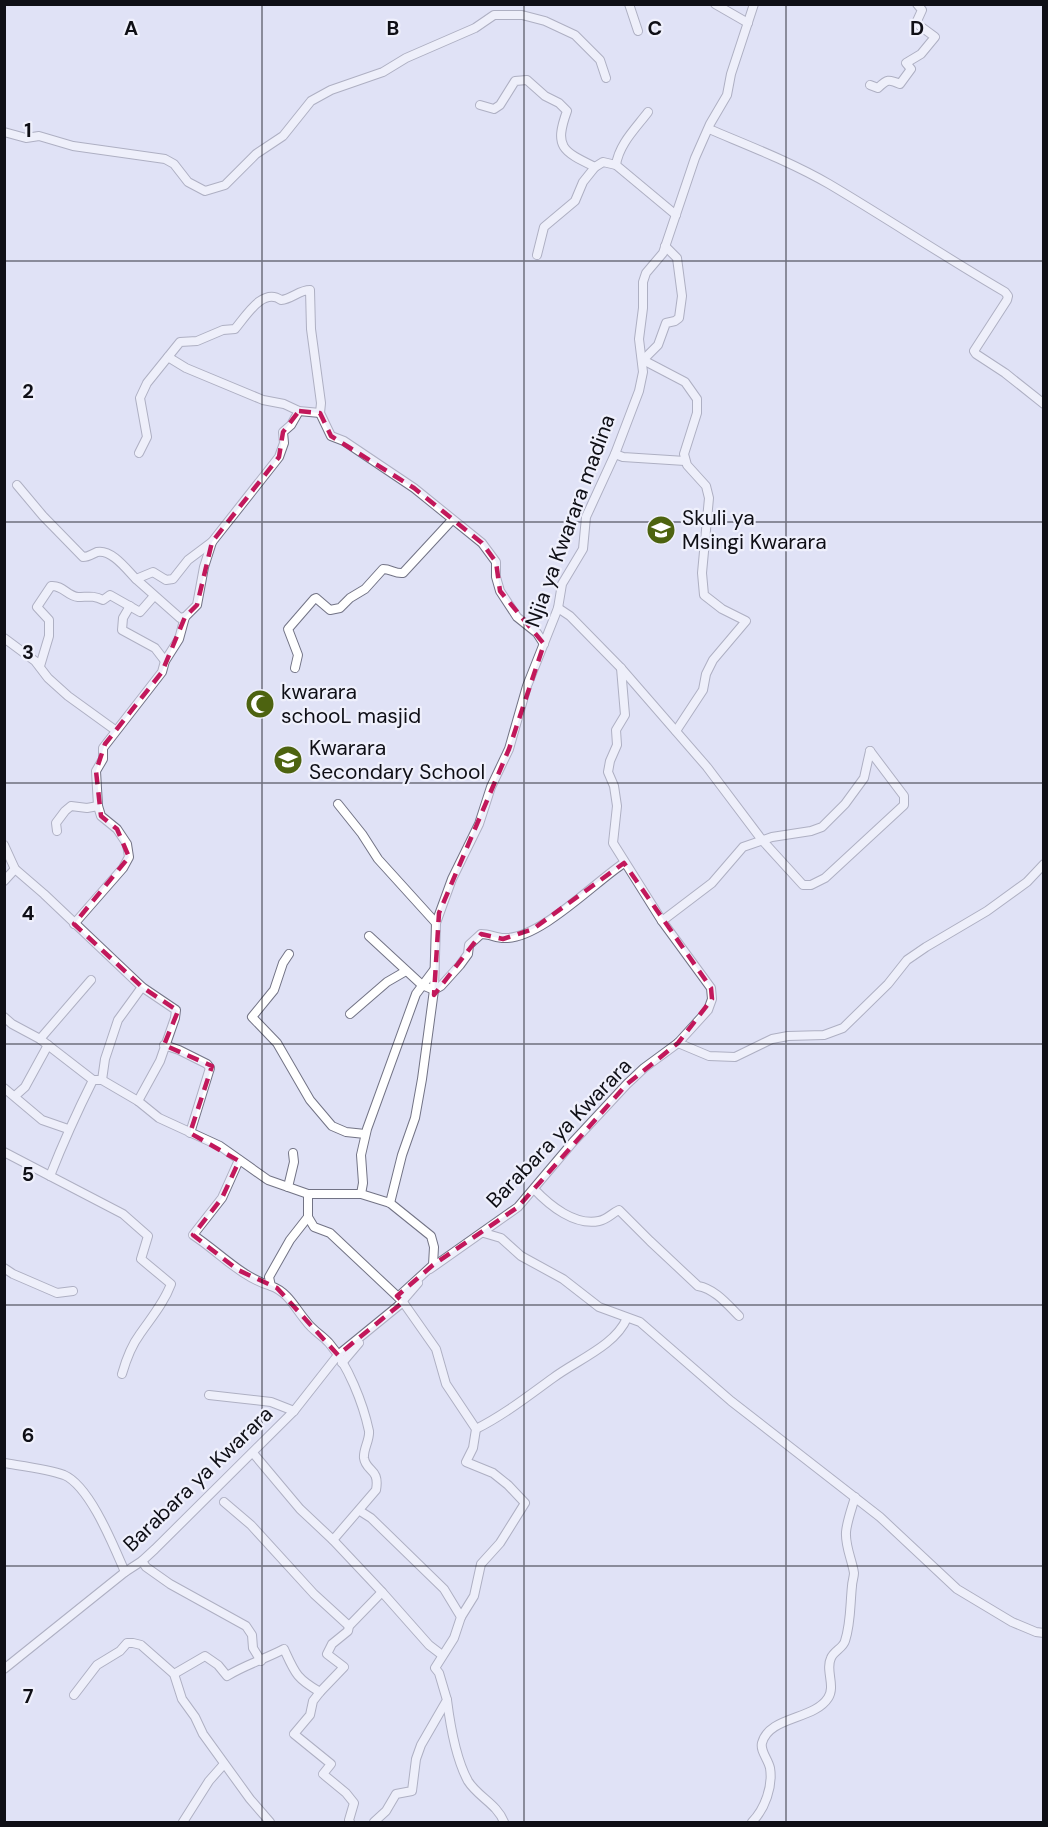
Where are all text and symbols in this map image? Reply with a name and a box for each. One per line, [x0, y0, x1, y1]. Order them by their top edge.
text: A [124, 15, 138, 41]
text: B [387, 15, 399, 41]
text: C [648, 15, 662, 41]
text: D [910, 15, 924, 41]
text: 1 [24, 117, 32, 143]
text: 2 [22, 378, 34, 404]
street label: Njia ya Kwarara madina [519, 411, 621, 631]
place label: Skuli ya Msingi Kwarara [682, 504, 827, 556]
school or university icon: Skuli ya Msingi Kwarara [645, 514, 677, 546]
text: 3 [22, 639, 34, 665]
place label: kwarara schooL masjid [281, 678, 421, 730]
mosque icon: kwarara schooL masjid [244, 688, 276, 720]
place label: Kwarara Secondary School [309, 734, 485, 786]
school or university icon: Kwarara Secondary School [272, 744, 304, 776]
text: 4 [22, 900, 35, 926]
street label: Barabara ya Kwarara [480, 1052, 638, 1214]
text: 5 [22, 1161, 34, 1187]
street label: Barabara ya Kwarara [117, 1400, 279, 1558]
text: 6 [22, 1422, 34, 1448]
text: 7 [23, 1683, 34, 1709]

